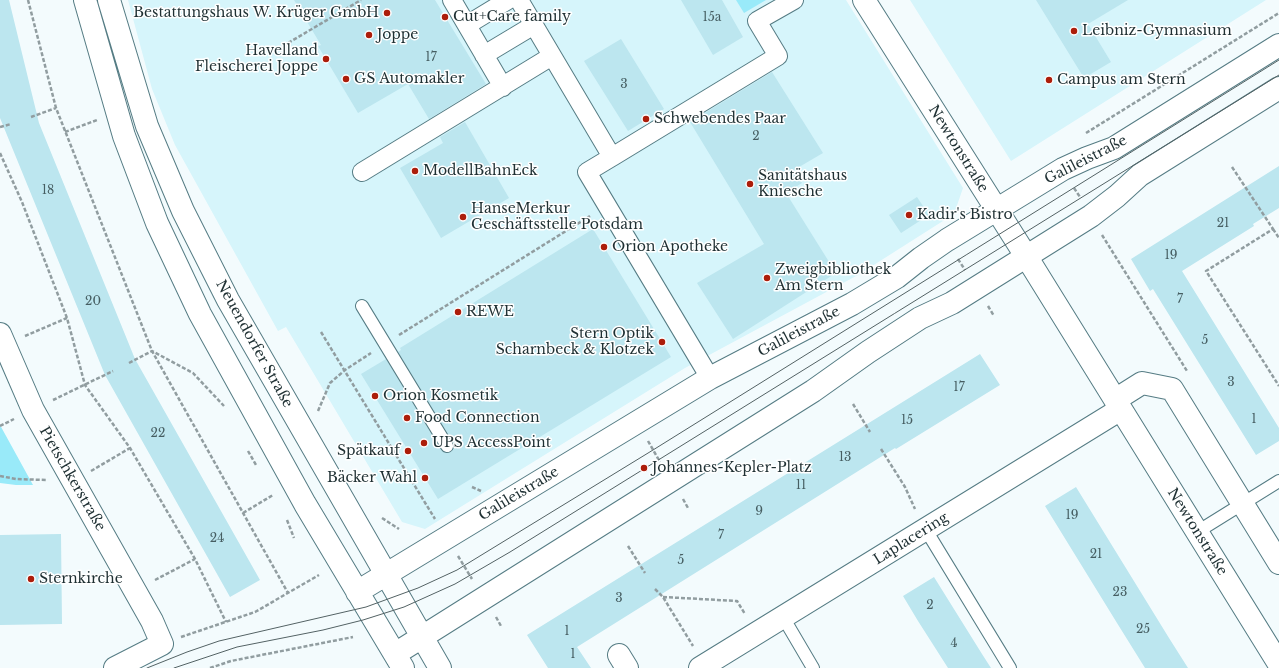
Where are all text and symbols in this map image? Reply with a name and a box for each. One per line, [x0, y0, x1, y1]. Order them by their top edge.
place label: Bestattungshaus W. Krüger GmbH [133, 5, 379, 21]
marker: Bestattungshaus W. Krüger GmbH [382, 8, 392, 18]
place label: Cut+Care family [453, 9, 571, 25]
house number: 15a [703, 11, 721, 25]
marker: Cut+Care family [440, 12, 450, 22]
place label: Leibniz-Gymnasium [1082, 23, 1232, 39]
marker: Leibniz-Gymnasium [1069, 26, 1079, 36]
place label: Joppe [377, 27, 418, 43]
marker: Joppe [364, 30, 374, 40]
place label: Havelland Fleischerei Joppe [195, 43, 318, 76]
house number: 17 [425, 51, 437, 65]
marker: Havelland Fleischerei Joppe [321, 54, 331, 64]
place label: GS Automakler [354, 71, 464, 87]
place label: Campus am Stern [1057, 72, 1186, 88]
marker: GS Automakler [341, 74, 351, 84]
marker: Campus am Stern [1044, 75, 1054, 85]
house number: 3 [620, 78, 628, 92]
street label: Newtonstraße [924, 102, 992, 196]
place label: Schwebendes Paar [654, 111, 786, 127]
marker: Schwebendes Paar [641, 114, 651, 124]
house number: 2 [752, 130, 760, 144]
street label: Galileistraße [1042, 132, 1130, 188]
place label: ModellBahnEck [423, 163, 538, 179]
marker: ModellBahnEck [410, 166, 420, 176]
place label: Sanitätshaus Kniesche [758, 168, 847, 200]
marker: Sanitätshaus Kniesche [745, 179, 755, 189]
house number: 18 [42, 184, 54, 198]
place label: HanseMerkur Geschäftsstelle Potsdam [471, 201, 643, 234]
place label: Kadir's Bistro [917, 207, 1013, 223]
marker: Kadir's Bistro [904, 210, 914, 220]
marker: HanseMerkur Geschäftsstelle Potsdam [458, 212, 468, 222]
house number: 21 [1217, 217, 1229, 231]
place label: Orion Apotheke [612, 239, 728, 255]
marker: Orion Apotheke [599, 242, 609, 252]
house number: 19 [1164, 249, 1178, 263]
place label: Zweigbibliothek Am Stern [775, 262, 891, 294]
marker: Zweigbibliothek Am Stern [762, 273, 772, 283]
street label: Neuendorfer Straße [212, 277, 296, 411]
house number: 7 [1177, 293, 1183, 307]
house number: 20 [85, 295, 101, 309]
street label: Galileistraße [755, 303, 843, 361]
place label: REWE [466, 304, 514, 320]
marker: REWE [453, 307, 463, 317]
place label: Stern Optik Scharnbeck & Klotzek [496, 326, 654, 358]
house number: 5 [1202, 334, 1208, 348]
marker: Stern Optik Scharnbeck & Klotzek [657, 337, 667, 347]
house number: 3 [1227, 376, 1235, 390]
house number: 17 [953, 381, 965, 395]
place label: Orion Kosmetik [383, 388, 498, 404]
marker: Orion Kosmetik [370, 391, 380, 401]
place label: Food Connection [415, 410, 540, 426]
marker: Food Connection [402, 413, 412, 423]
house number: 1 [1251, 413, 1257, 427]
house number: 15 [901, 414, 913, 428]
street label: Pietschkerstraße [35, 424, 109, 534]
house number: 22 [151, 427, 165, 441]
place label: UPS AccessPoint [432, 435, 551, 451]
marker: UPS AccessPoint [419, 438, 429, 448]
place label: Spätkauf [337, 443, 400, 459]
marker: Spätkauf [403, 446, 413, 456]
house number: 13 [839, 451, 851, 465]
place label: Johannes-Kepler-Platz [652, 460, 812, 476]
marker: Johannes-Kepler-Platz [639, 463, 649, 473]
street label: Galileistraße [476, 464, 562, 524]
place label: Bäcker Wahl [327, 470, 417, 486]
marker: Bäcker Wahl [420, 473, 430, 483]
house number: 11 [796, 479, 806, 493]
street label: Newtonstraße [1163, 485, 1231, 579]
house number: 9 [755, 505, 763, 519]
street label: Laplacering [871, 509, 951, 569]
house number: 19 [1065, 509, 1079, 523]
house number: 7 [718, 529, 724, 543]
house number: 24 [210, 532, 224, 546]
house number: 21 [1090, 548, 1102, 562]
house number: 5 [678, 554, 684, 568]
place label: Sternkirche [39, 571, 123, 587]
marker: Sternkirche [26, 574, 36, 584]
house number: 23 [1113, 586, 1127, 600]
house number: 3 [615, 592, 623, 606]
house number: 2 [926, 599, 934, 613]
house number: 25 [1136, 623, 1150, 637]
house number: 1 [564, 625, 570, 639]
house number: 4 [950, 637, 958, 651]
house number: 1 [570, 648, 576, 662]

